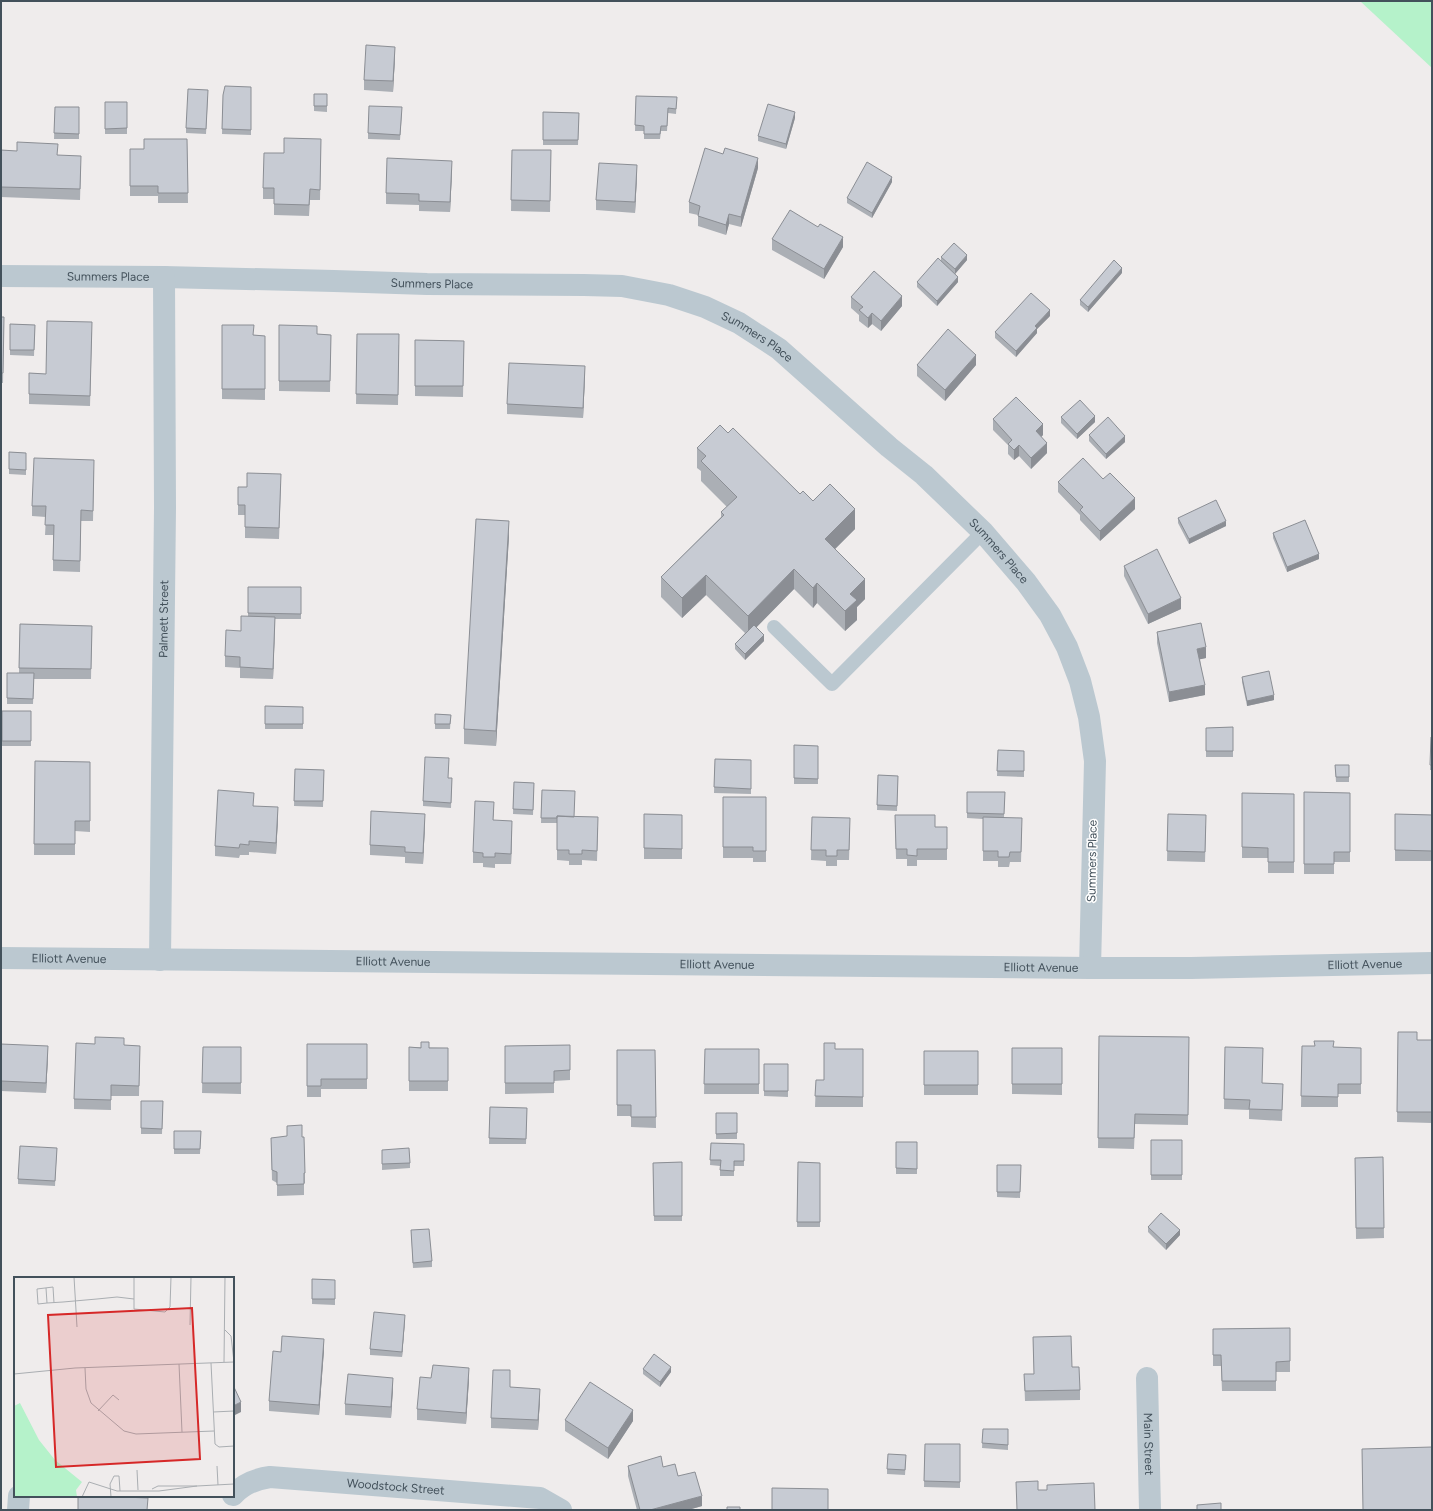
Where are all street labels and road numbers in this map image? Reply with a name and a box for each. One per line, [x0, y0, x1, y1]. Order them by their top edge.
street label: Summers Place [67, 269, 150, 284]
street label: Summers Place [390, 276, 474, 291]
street label: Summers Place [719, 309, 796, 365]
street label: Summers Place [966, 515, 1032, 587]
street label: Palmett Street [156, 579, 171, 658]
street label: Summers Place [1084, 819, 1100, 902]
street label: Elliott Avenue [32, 951, 107, 966]
street label: Elliott Avenue [355, 954, 431, 969]
street label: Elliott Avenue [679, 957, 755, 972]
street label: Elliott Avenue [1327, 957, 1403, 972]
street label: Elliott Avenue [1003, 960, 1079, 975]
street label: Main Street [1141, 1413, 1156, 1476]
street label: Woodstock Street [346, 1476, 445, 1498]

